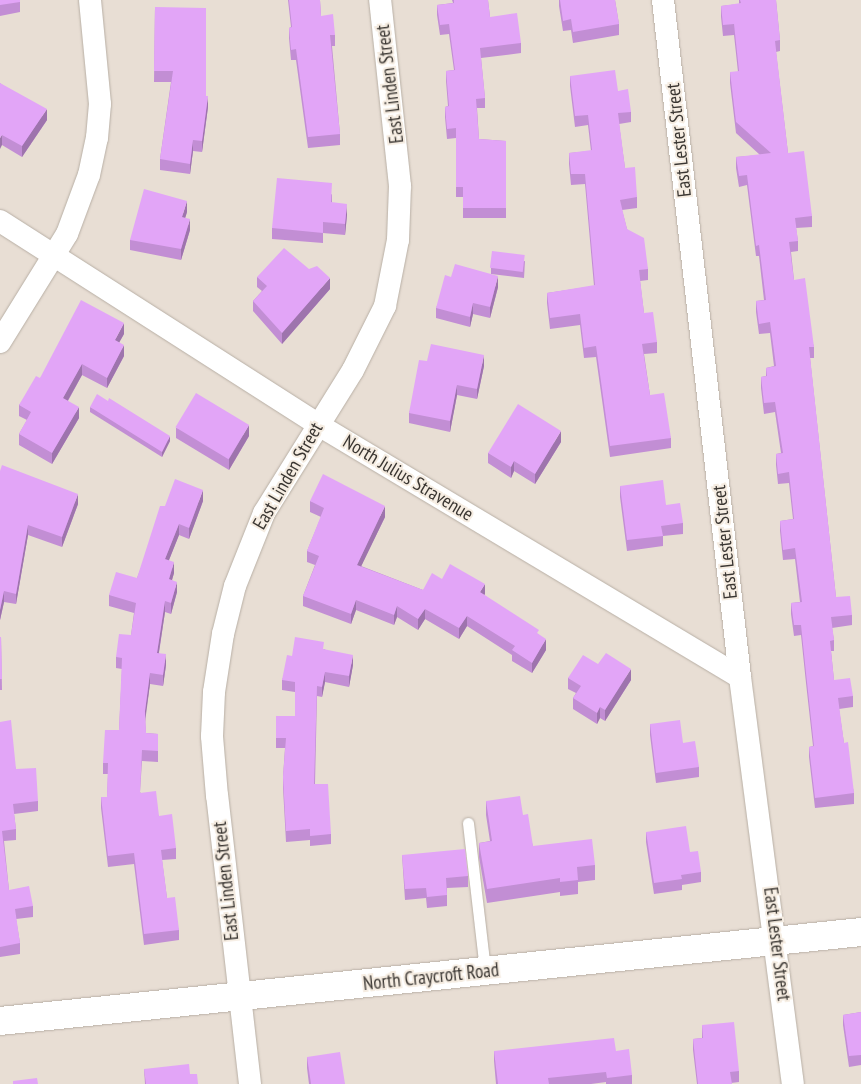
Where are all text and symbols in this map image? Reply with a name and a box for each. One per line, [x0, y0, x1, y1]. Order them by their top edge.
street label: East Linden Street [371, 23, 409, 145]
street label: East Lester Street [662, 82, 696, 198]
street label: East Linden Street [248, 419, 328, 533]
street label: North Julius Stravenue [339, 430, 477, 526]
street label: East Lester Street [708, 484, 742, 600]
street label: East Linden Street [208, 820, 244, 942]
street label: East Lester Street [759, 886, 795, 1002]
street label: North Craycroft Road [362, 959, 500, 995]

